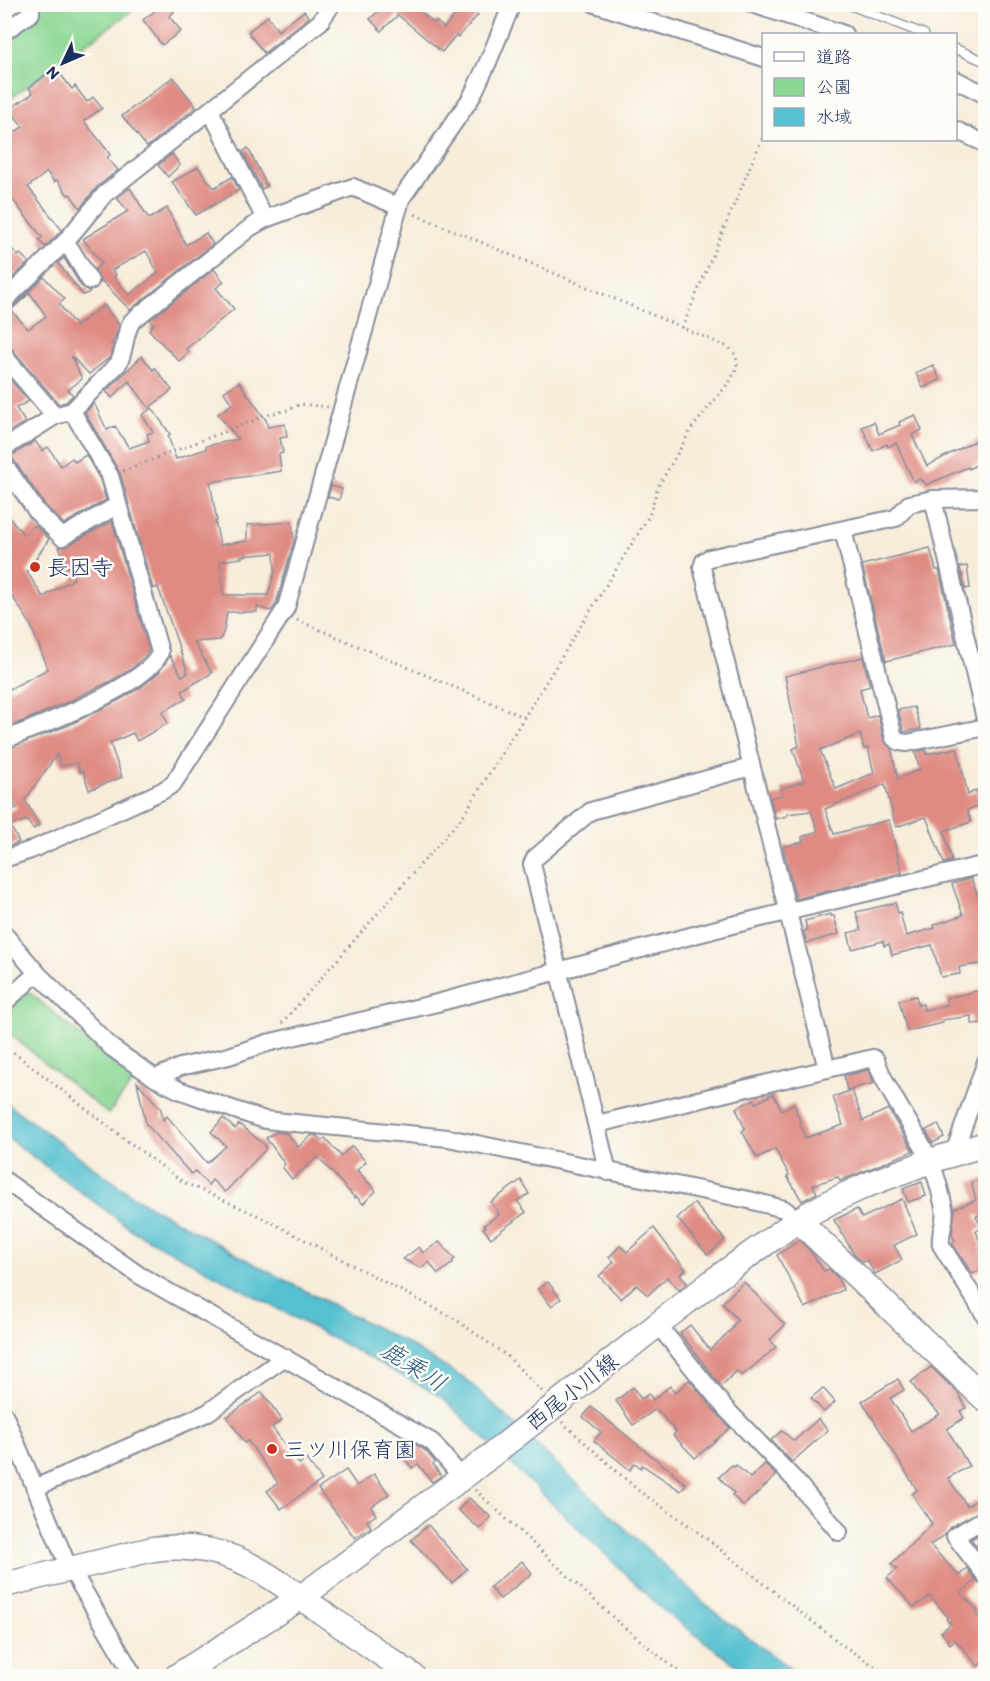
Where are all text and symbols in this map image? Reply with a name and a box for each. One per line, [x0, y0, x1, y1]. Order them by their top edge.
north arrow [33, 33, 93, 93]
legend [762, 33, 957, 141]
text: 道路 [816, 46, 852, 68]
text: N [42, 63, 63, 84]
text: 公園 [816, 76, 852, 98]
text: 水域 [816, 106, 852, 128]
place label: 長因寺 [47, 554, 113, 581]
marker: 長因寺 [28, 560, 42, 574]
water label: 鹿乗川 [376, 1334, 452, 1398]
street label: 西尾小川線 [520, 1347, 624, 1437]
place label: 三ツ川保育園 [284, 1436, 416, 1463]
marker: 三ツ川保育園 [265, 1442, 279, 1456]

